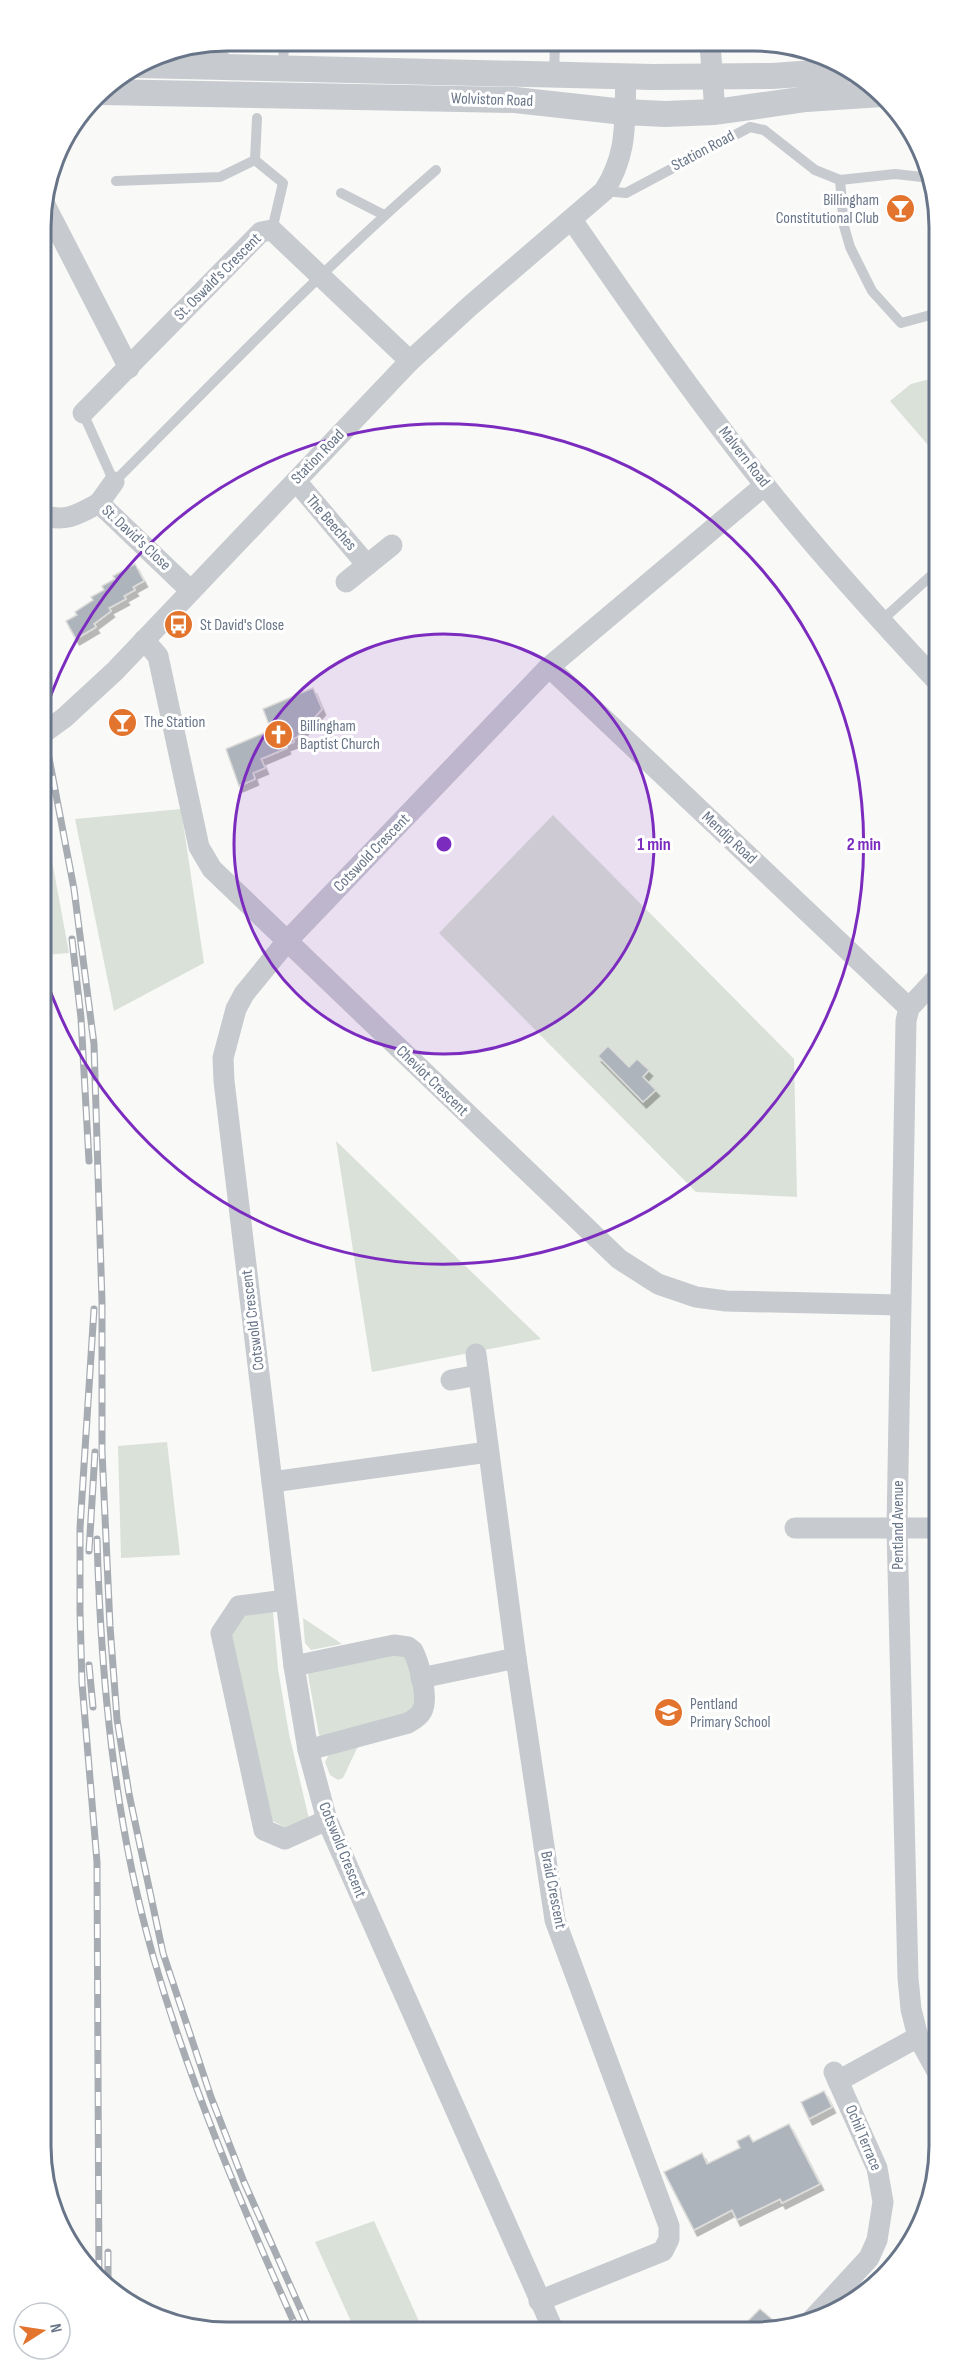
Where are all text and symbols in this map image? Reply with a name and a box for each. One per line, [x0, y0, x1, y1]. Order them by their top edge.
street label: Wolviston Road [451, 89, 533, 111]
street label: Station Road [668, 127, 738, 175]
place label: Billingham Constitutional Club [776, 191, 879, 228]
bar icon: Billingham Constitutional Club [884, 193, 916, 225]
street label: St. Oswald's Crescent [171, 229, 266, 324]
street label: Malvern Road [714, 423, 774, 491]
street label: Station Road [287, 426, 349, 488]
street label: The Beeches [302, 491, 361, 555]
street label: St. David's Close [98, 501, 174, 575]
bus stop icon: St David's Close [163, 609, 195, 641]
place label: St David's Close [200, 616, 284, 635]
bar icon: The Station [107, 706, 139, 738]
place label: The Station [144, 713, 205, 732]
place label: Billingham Baptist Church [300, 717, 380, 754]
church icon: Billingham Baptist Church [263, 719, 295, 751]
street label: Mendip Road [698, 808, 760, 868]
street label: Cotswold Crescent [330, 810, 414, 896]
centre of rings [434, 834, 454, 854]
text: 1 min [637, 834, 671, 855]
text: 2 min [847, 834, 881, 855]
street label: Cheviot Crescent [392, 1042, 472, 1120]
street label: Cotswold Crescent [237, 1268, 269, 1371]
street label: Pentland Avenue [889, 1480, 908, 1570]
place label: Pentland Primary School [690, 1695, 771, 1732]
school or university icon: Pentland Primary School [653, 1697, 685, 1729]
street label: Cotswold Crescent [314, 1799, 370, 1901]
street label: Braid Crescent [536, 1850, 570, 1931]
street label: Ochil Terrace [841, 2102, 885, 2174]
north arrow [12, 2301, 72, 2361]
text: N [45, 2322, 65, 2334]

